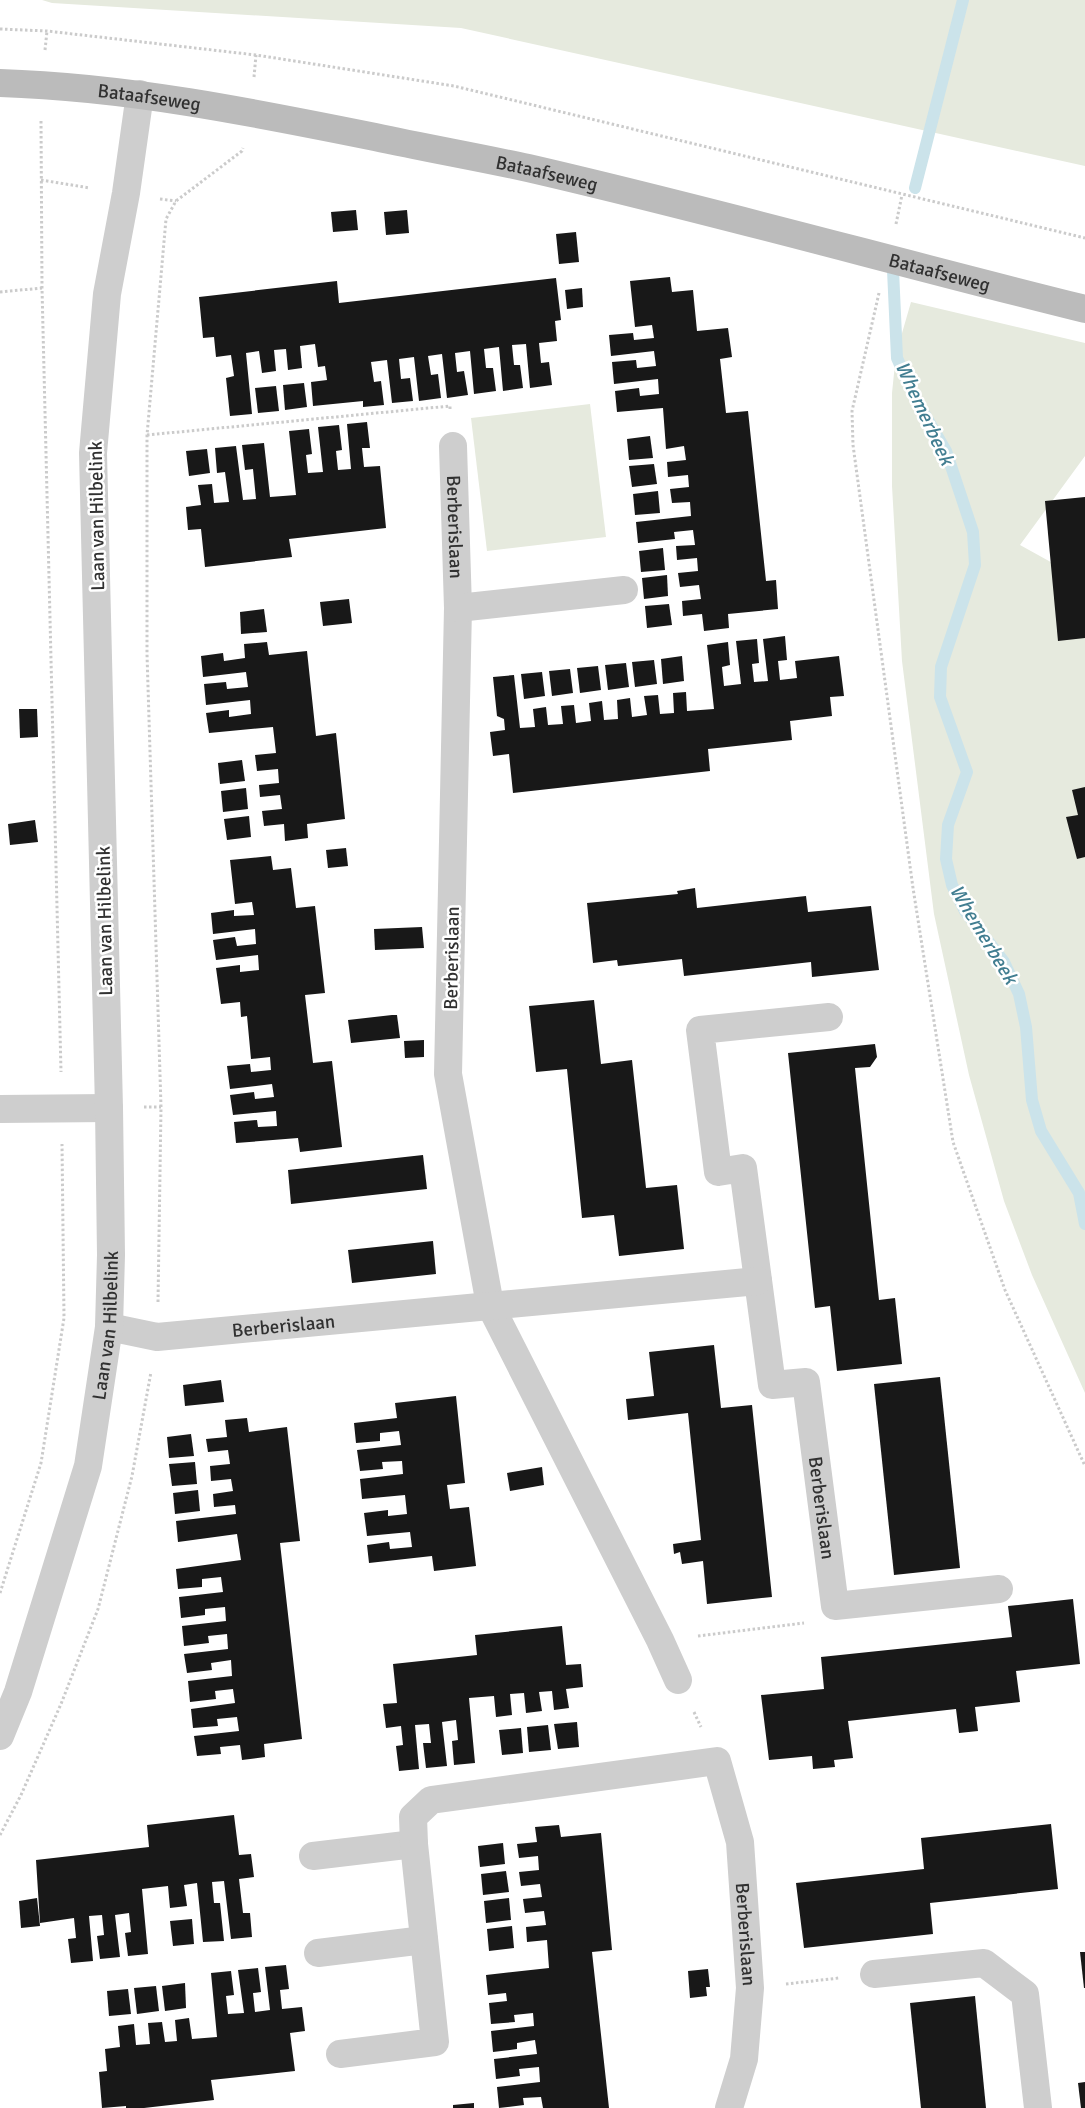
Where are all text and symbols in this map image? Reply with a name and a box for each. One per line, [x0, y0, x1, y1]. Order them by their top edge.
street label: Bataafseweg [96, 79, 202, 117]
street label: Bataafseweg [494, 151, 600, 197]
street label: Bataafseweg [886, 248, 993, 298]
water label: Whemerbeek [890, 357, 960, 471]
street label: Laan van Hilbelink [84, 440, 110, 591]
street label: Berberislaan [441, 475, 468, 579]
street label: Laan van Hilbelink [92, 845, 118, 996]
water label: Whemerbeek [944, 880, 1024, 990]
street label: Berberislaan [439, 906, 465, 1010]
street label: Laan van Hilbelink [87, 1250, 124, 1402]
street label: Berberislaan [231, 1309, 336, 1343]
street label: Berberislaan [803, 1455, 840, 1561]
street label: Berberislaan [730, 1882, 761, 1987]

